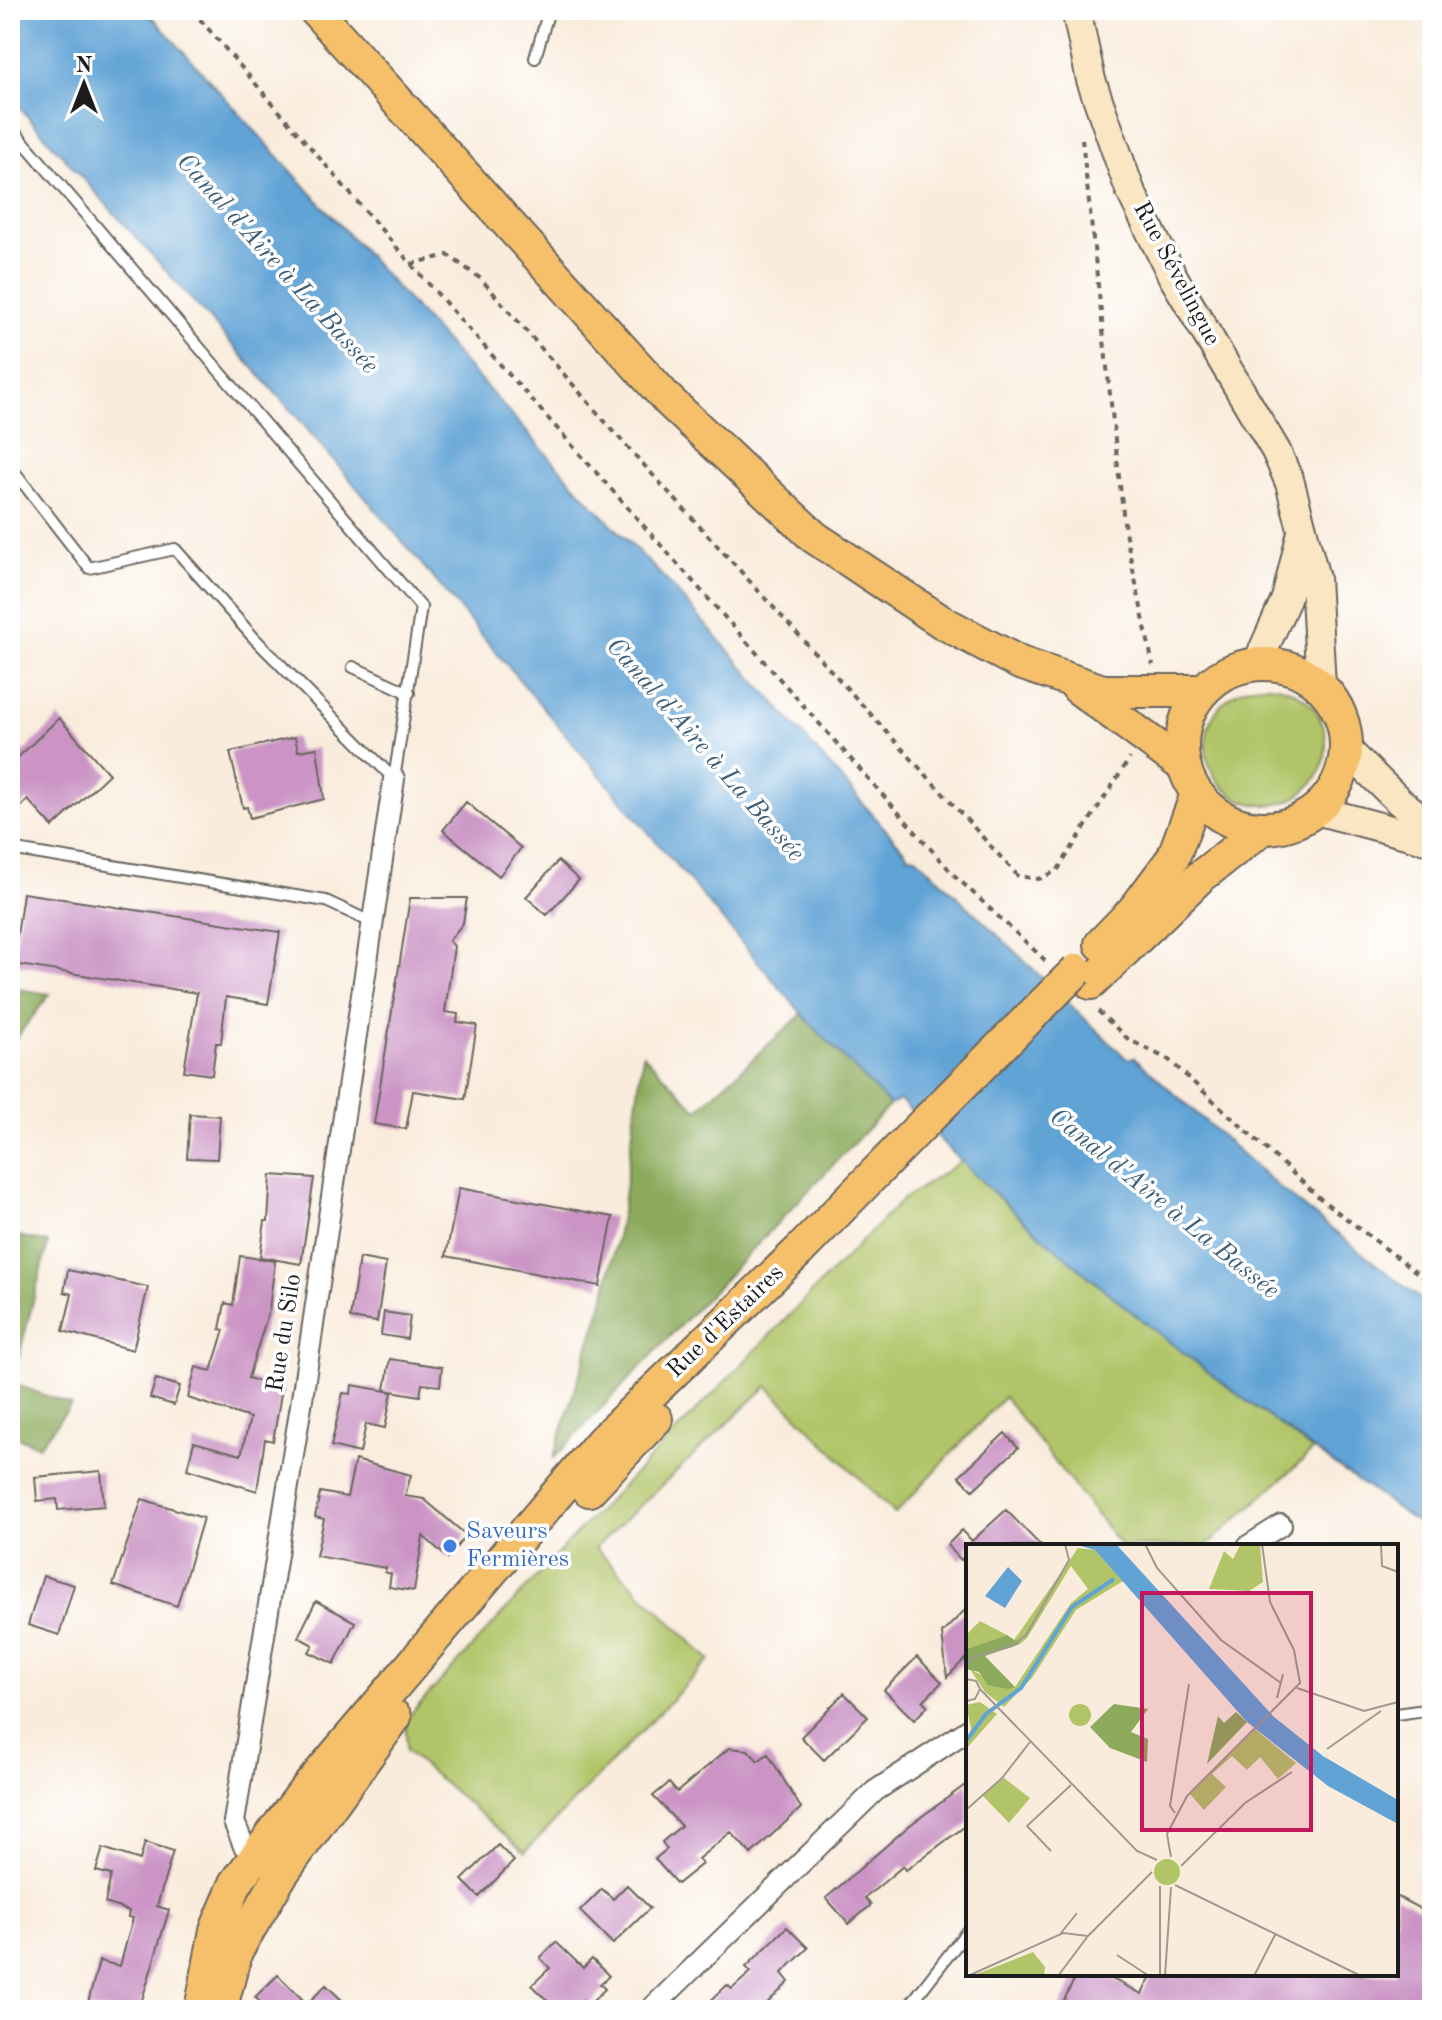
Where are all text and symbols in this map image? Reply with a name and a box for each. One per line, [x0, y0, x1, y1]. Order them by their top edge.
north arrow [44, 44, 124, 124]
text: N [76, 55, 93, 77]
water label: Canal d'Aire à La Bassée [171, 149, 383, 379]
street label: Rue Sévelingue [1128, 198, 1224, 350]
water label: Canal d'Aire à La Bassée [601, 633, 809, 867]
water label: Canal d'Aire à La Bassée [1044, 1104, 1284, 1304]
street label: Rue d'Estaires [663, 1261, 789, 1383]
street label: Rue du Silo [264, 1272, 306, 1394]
place label: Saveurs Fermières [466, 1520, 569, 1572]
marker: Saveurs Fermières [441, 1537, 459, 1555]
inset map [966, 1544, 1398, 1976]

